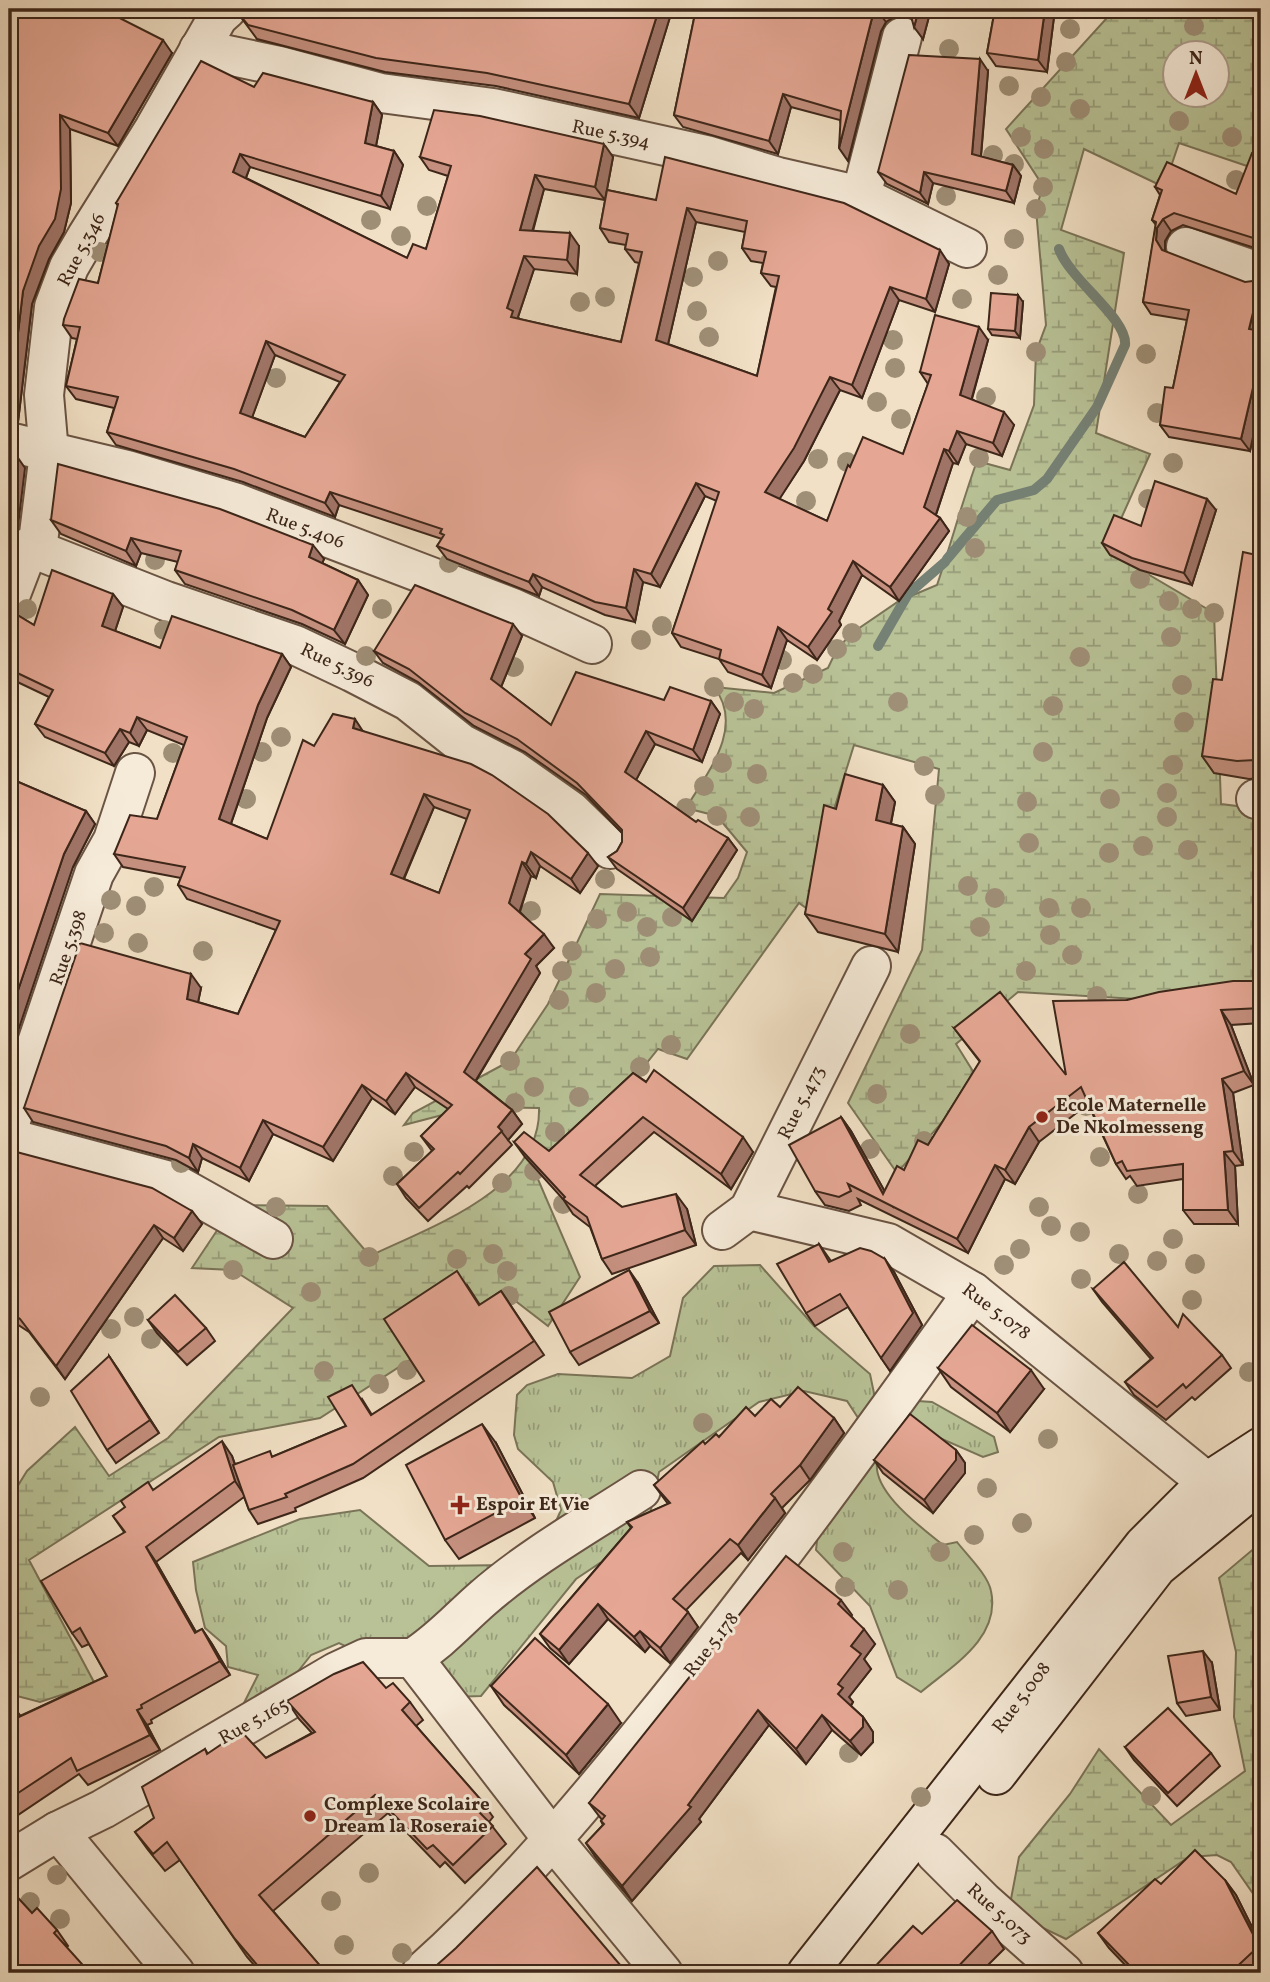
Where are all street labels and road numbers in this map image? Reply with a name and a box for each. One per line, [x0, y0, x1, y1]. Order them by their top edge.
street label: Rue 5.394 [569, 114, 653, 156]
street label: Rue 5.346 [52, 209, 112, 291]
street label: Rue 5.406 [262, 502, 348, 556]
street label: Rue 5.396 [296, 637, 378, 695]
street label: Rue 5.398 [44, 907, 94, 989]
street label: Rue 5.473 [772, 1062, 832, 1144]
street label: Rue 5.078 [956, 1278, 1036, 1346]
street label: Rue 5.178 [678, 1607, 746, 1683]
street label: Rue 5.008 [987, 1657, 1057, 1739]
street label: Rue 5.165 [214, 1692, 294, 1752]
street label: Rue 5.073 [961, 1878, 1037, 1950]

